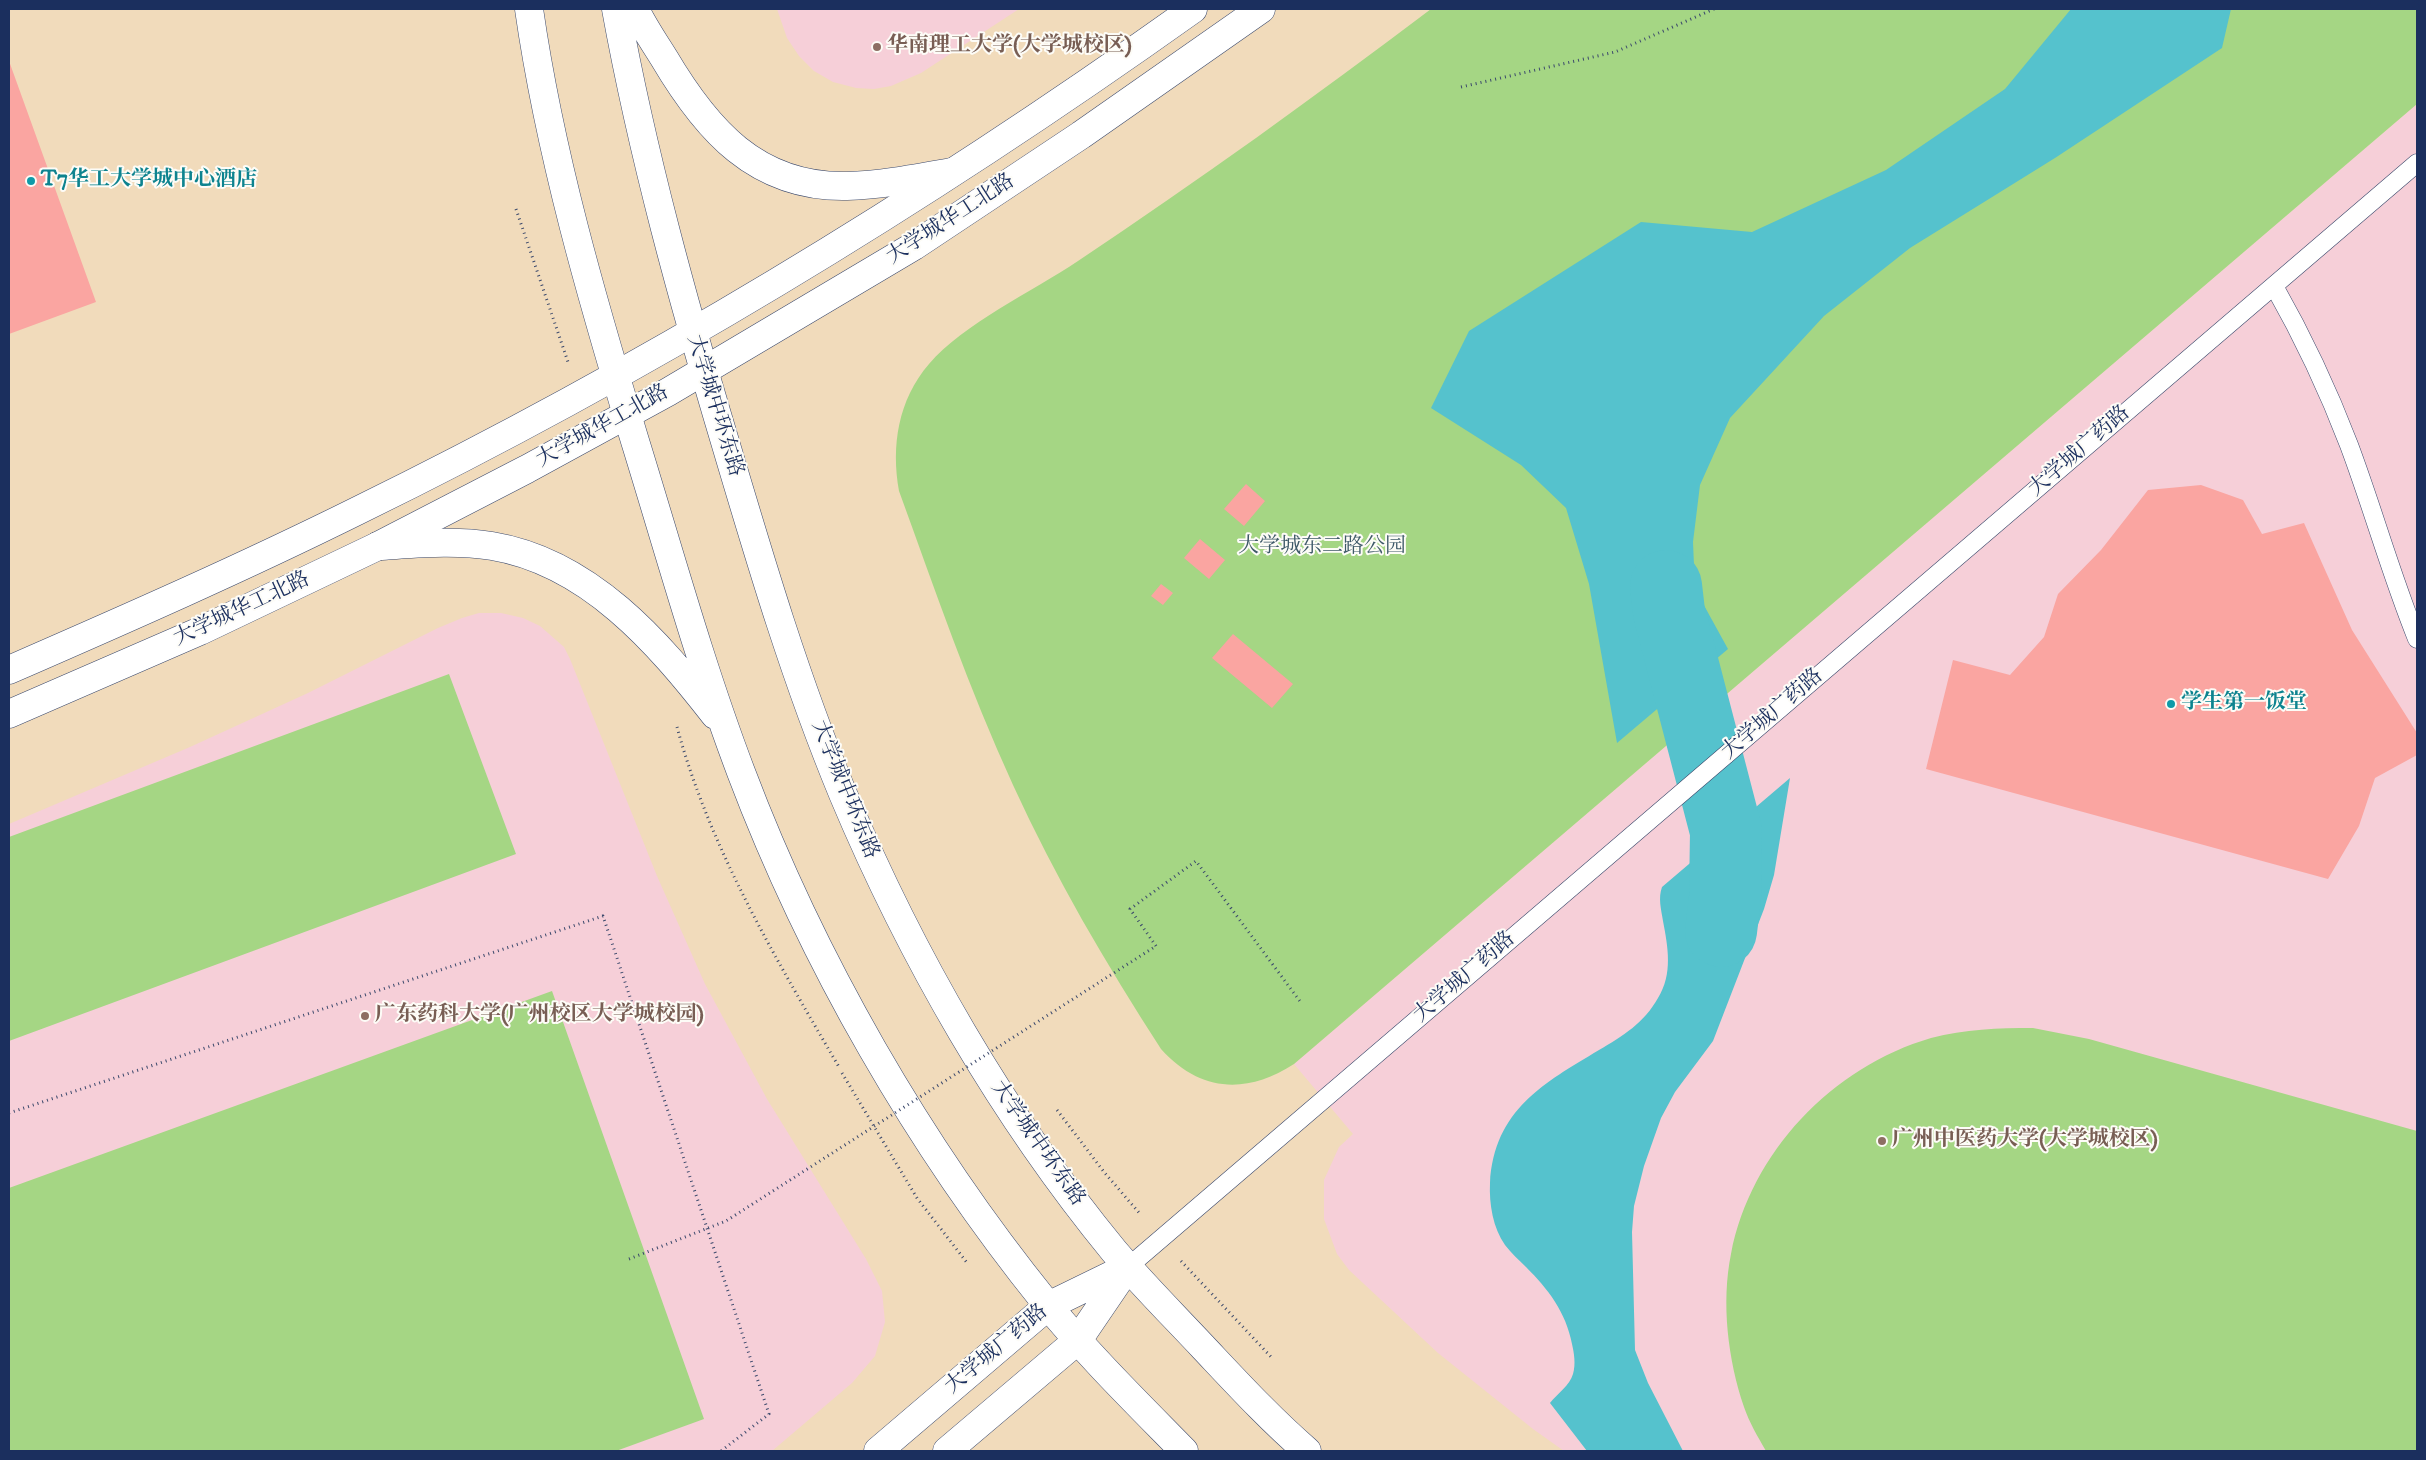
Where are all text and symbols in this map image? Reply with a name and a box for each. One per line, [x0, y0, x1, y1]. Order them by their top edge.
place label: 华南理工大学(大学城校区) [887, 34, 1132, 60]
marker: 华南理工大学(大学城校区) [871, 41, 883, 53]
place label: T7华工大学城中心酒店 [41, 168, 257, 194]
street label: 大学城华工北路 [882, 169, 1020, 271]
marker: T7华工大学城中心酒店 [25, 175, 37, 187]
street label: 大学城中环东路 [680, 332, 748, 480]
street label: 大学城华工北路 [533, 380, 673, 474]
street label: 大学城广药路 [2024, 401, 2136, 503]
park label: 大学城东二路公园 [1238, 535, 1406, 561]
street label: 大学城华工北路 [170, 568, 314, 652]
street label: 大学城广药路 [1717, 664, 1829, 766]
place label: 学生第一饭堂 [2181, 691, 2307, 717]
marker: 学生第一饭堂 [2165, 698, 2177, 710]
street label: 大学城中环东路 [805, 717, 883, 863]
street label: 大学城广药路 [1409, 927, 1521, 1029]
place label: 广东药科大学(广州校区大学城校园) [375, 1003, 704, 1029]
marker: 广东药科大学(广州校区大学城校园) [359, 1010, 371, 1022]
street label: 大学城中环东路 [985, 1077, 1089, 1211]
place label: 广州中医药大学(大学城校区) [1892, 1128, 2158, 1154]
marker: 广州中医药大学(大学城校区) [1876, 1135, 1888, 1147]
street label: 大学城广药路 [941, 1300, 1053, 1400]

